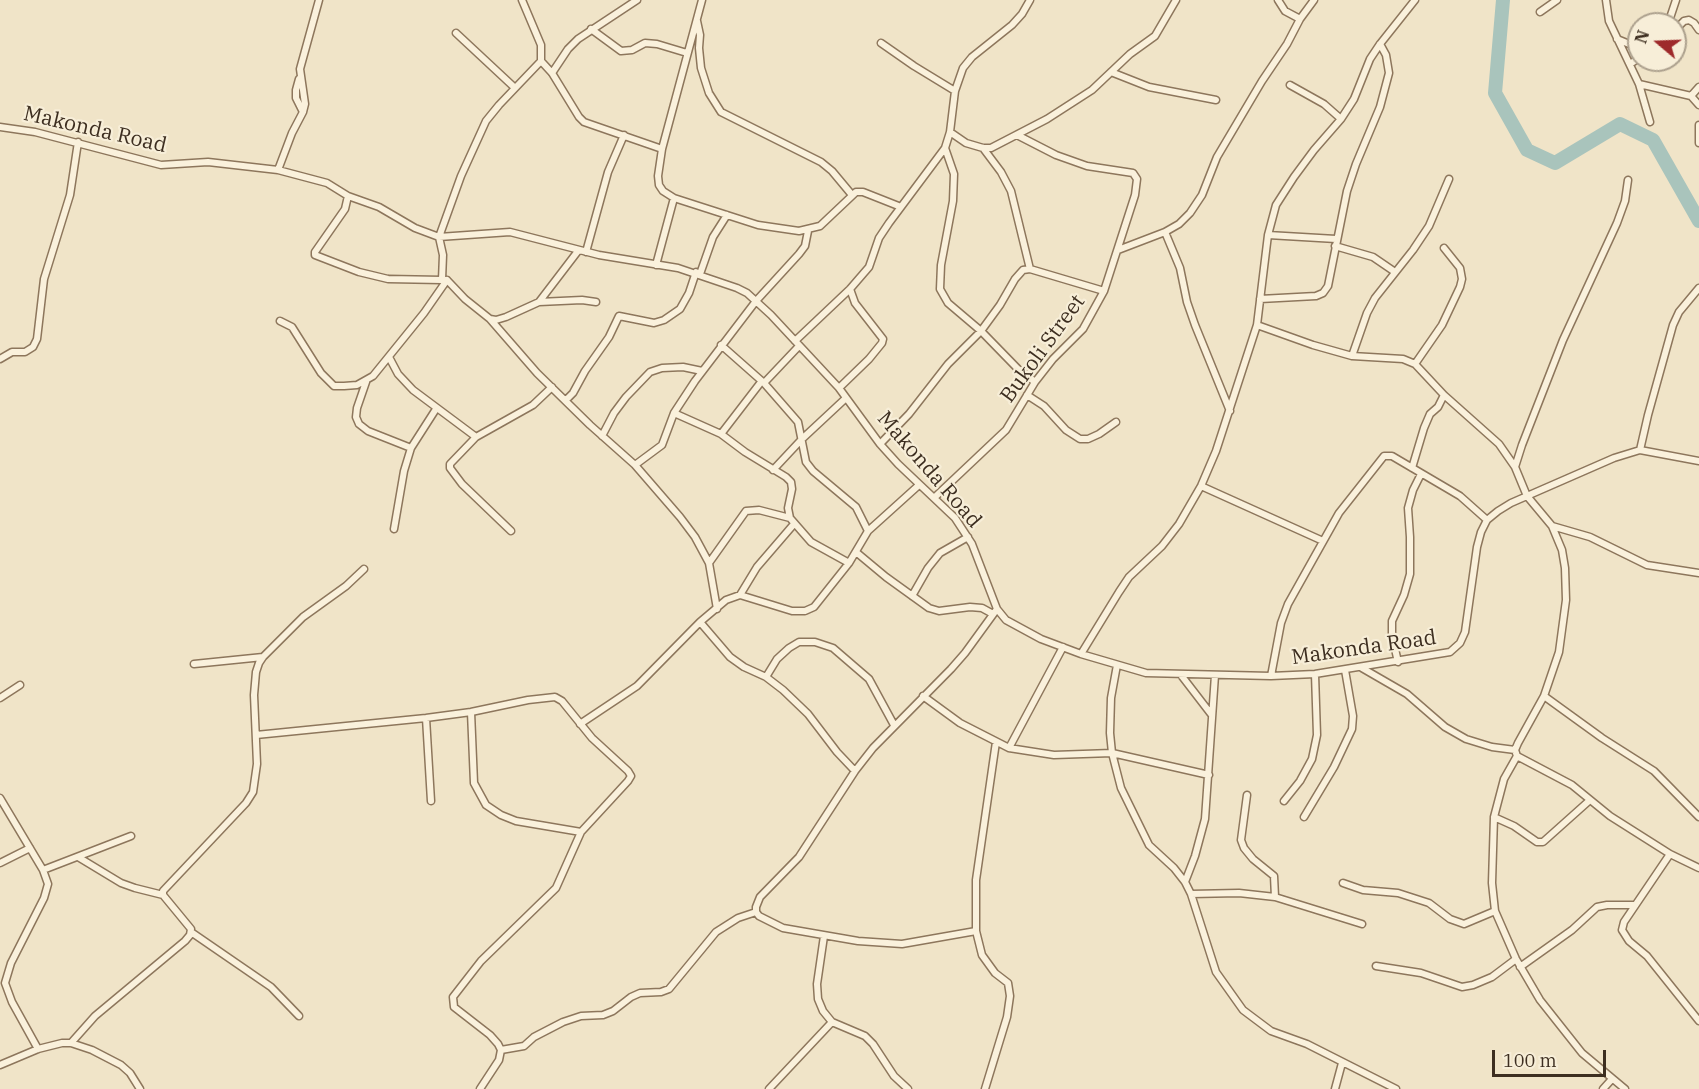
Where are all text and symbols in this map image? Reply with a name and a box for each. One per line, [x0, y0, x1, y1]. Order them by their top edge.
north arrow [1627, 12, 1687, 72]
text: N [1630, 28, 1653, 46]
street label: Makonda Road [21, 101, 169, 159]
street label: Bukoli Street [995, 290, 1091, 408]
street label: Makonda Road [872, 407, 986, 533]
street label: Makonda Road [1290, 625, 1438, 671]
scale bar [1495, 1038, 1609, 1076]
text: 100 m [1503, 1049, 1557, 1072]

